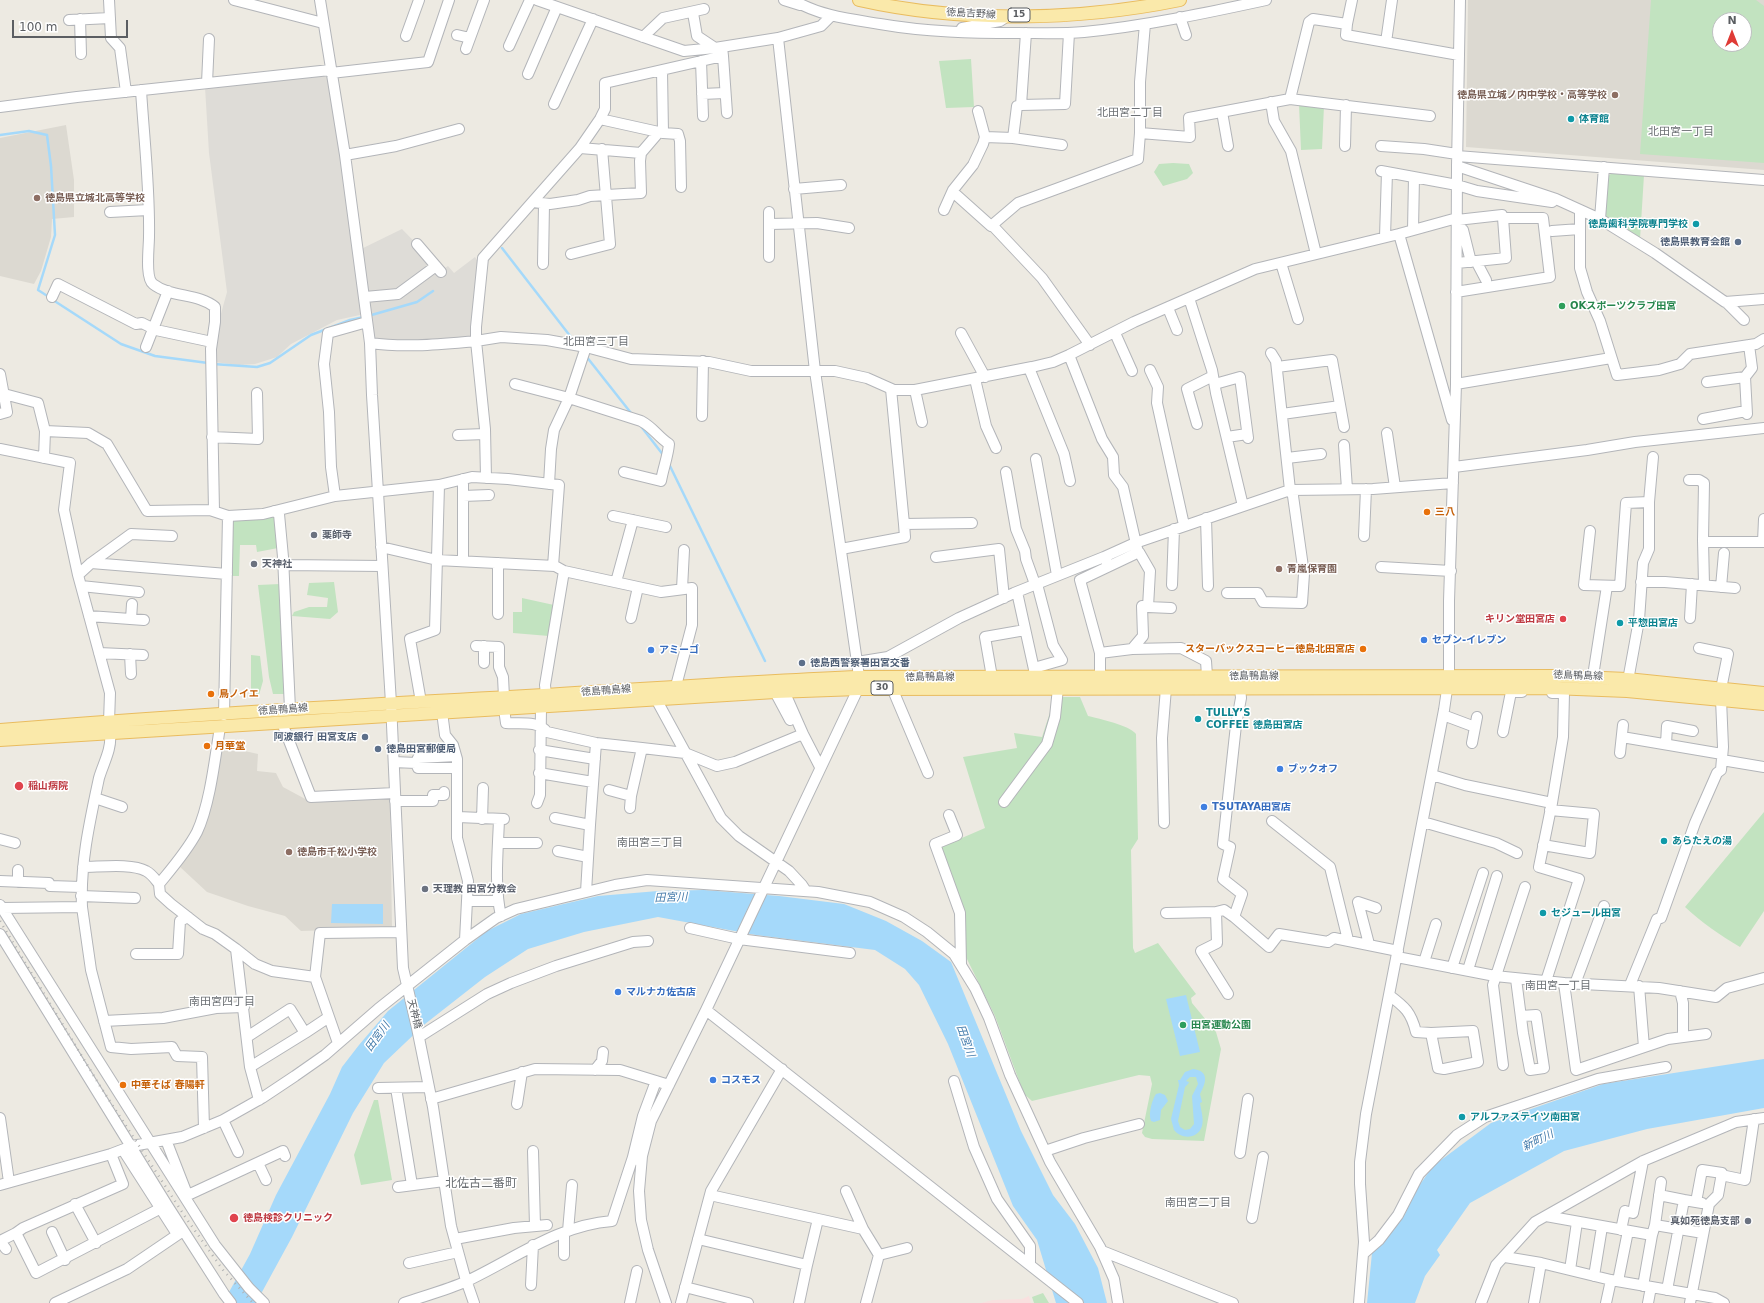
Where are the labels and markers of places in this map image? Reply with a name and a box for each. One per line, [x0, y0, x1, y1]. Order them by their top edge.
place label: 徳島県立城ノ内中学校・高等学校 [1457, 89, 1607, 101]
marker: 徳島県立城ノ内中学校・高等学校 [1610, 90, 1620, 100]
place label: 体育館 [1579, 113, 1609, 125]
marker: 体育館 [1566, 114, 1576, 124]
place label: 徳島県立城北高等学校 [45, 192, 145, 204]
marker: 徳島県立城北高等学校 [32, 193, 42, 203]
place label: 徳島歯科学院専門学校 [1588, 218, 1688, 230]
marker: 徳島歯科学院専門学校 [1691, 219, 1701, 229]
place label: 徳島県教育会館 [1660, 236, 1730, 248]
marker: 徳島県教育会館 [1733, 237, 1743, 247]
place label: OKスポーツクラブ田宮 [1570, 300, 1676, 312]
marker: OKスポーツクラブ田宮 [1557, 301, 1567, 311]
place label: 三八 [1435, 506, 1455, 518]
marker: 三八 [1422, 507, 1432, 517]
place label: 薬師寺 [322, 529, 352, 541]
marker: 薬師寺 [309, 530, 319, 540]
place label: 天神社 [262, 558, 292, 570]
marker: 天神社 [249, 559, 259, 569]
place label: 青嵐保育園 [1287, 563, 1337, 575]
marker: 青嵐保育園 [1274, 564, 1284, 574]
place label: キリン堂田宮店 [1485, 613, 1555, 625]
marker: キリン堂田宮店 [1558, 614, 1568, 624]
place label: 平惣田宮店 [1628, 617, 1678, 629]
marker: 平惣田宮店 [1615, 618, 1625, 628]
place label: セブン-イレブン [1432, 634, 1506, 646]
marker: セブン-イレブン [1419, 635, 1429, 645]
place label: スターバックスコーヒー徳島北田宮店 [1185, 643, 1355, 655]
place label: アミーゴ [659, 644, 699, 656]
marker: スターバックスコーヒー徳島北田宮店 [1358, 644, 1368, 654]
marker: アミーゴ [646, 645, 656, 655]
place label: 徳島西警察署田宮交番 [810, 657, 910, 669]
marker: 徳島西警察署田宮交番 [797, 658, 807, 668]
place label: 鳥ノイエ [219, 688, 259, 700]
marker: 鳥ノイエ [206, 689, 216, 699]
place label: TULLY’S COFFEE 徳島田宮店 [1206, 707, 1303, 730]
marker: TULLY’S COFFEE 徳島田宮店 [1193, 714, 1203, 724]
place label: 阿波銀行 田宮支店 [274, 731, 357, 743]
marker: 阿波銀行 田宮支店 [360, 732, 370, 742]
place label: 月華堂 [215, 740, 245, 752]
marker: 月華堂 [202, 741, 212, 751]
place label: 徳島田宮郵便局 [386, 743, 456, 755]
marker: 徳島田宮郵便局 [373, 744, 383, 754]
place label: ブックオフ [1288, 763, 1338, 775]
marker: ブックオフ [1275, 764, 1285, 774]
marker: 稲山病院 [13, 780, 25, 792]
place label: 稲山病院 [28, 780, 68, 792]
place label: TSUTAYA田宮店 [1212, 801, 1291, 813]
marker: TSUTAYA田宮店 [1199, 802, 1209, 812]
place label: あらたえの湯 [1672, 835, 1732, 847]
marker: あらたえの湯 [1659, 836, 1669, 846]
place label: 徳島市千松小学校 [297, 846, 377, 858]
marker: 徳島市千松小学校 [284, 847, 294, 857]
place label: 天理教 田宮分教会 [433, 883, 516, 895]
marker: 天理教 田宮分教会 [420, 884, 430, 894]
place label: セジュール田宮 [1551, 907, 1621, 919]
marker: セジュール田宮 [1538, 908, 1548, 918]
place label: マルナカ佐古店 [626, 986, 696, 998]
marker: マルナカ佐古店 [613, 987, 623, 997]
place label: 田宮運動公園 [1191, 1019, 1251, 1031]
marker: 田宮運動公園 [1178, 1020, 1188, 1030]
place label: コスモス [721, 1074, 761, 1086]
marker: コスモス [708, 1075, 718, 1085]
place label: 中華そば 春陽軒 [131, 1079, 204, 1091]
marker: 中華そば 春陽軒 [118, 1080, 128, 1090]
place label: アルファステイツ南田宮 [1470, 1111, 1580, 1123]
marker: アルファステイツ南田宮 [1457, 1112, 1467, 1122]
marker: 徳島検診クリニック [228, 1212, 240, 1224]
place label: 徳島検診クリニック [243, 1212, 333, 1224]
place label: 真如苑徳島支部 [1670, 1215, 1740, 1227]
marker: 真如苑徳島支部 [1743, 1216, 1753, 1226]

